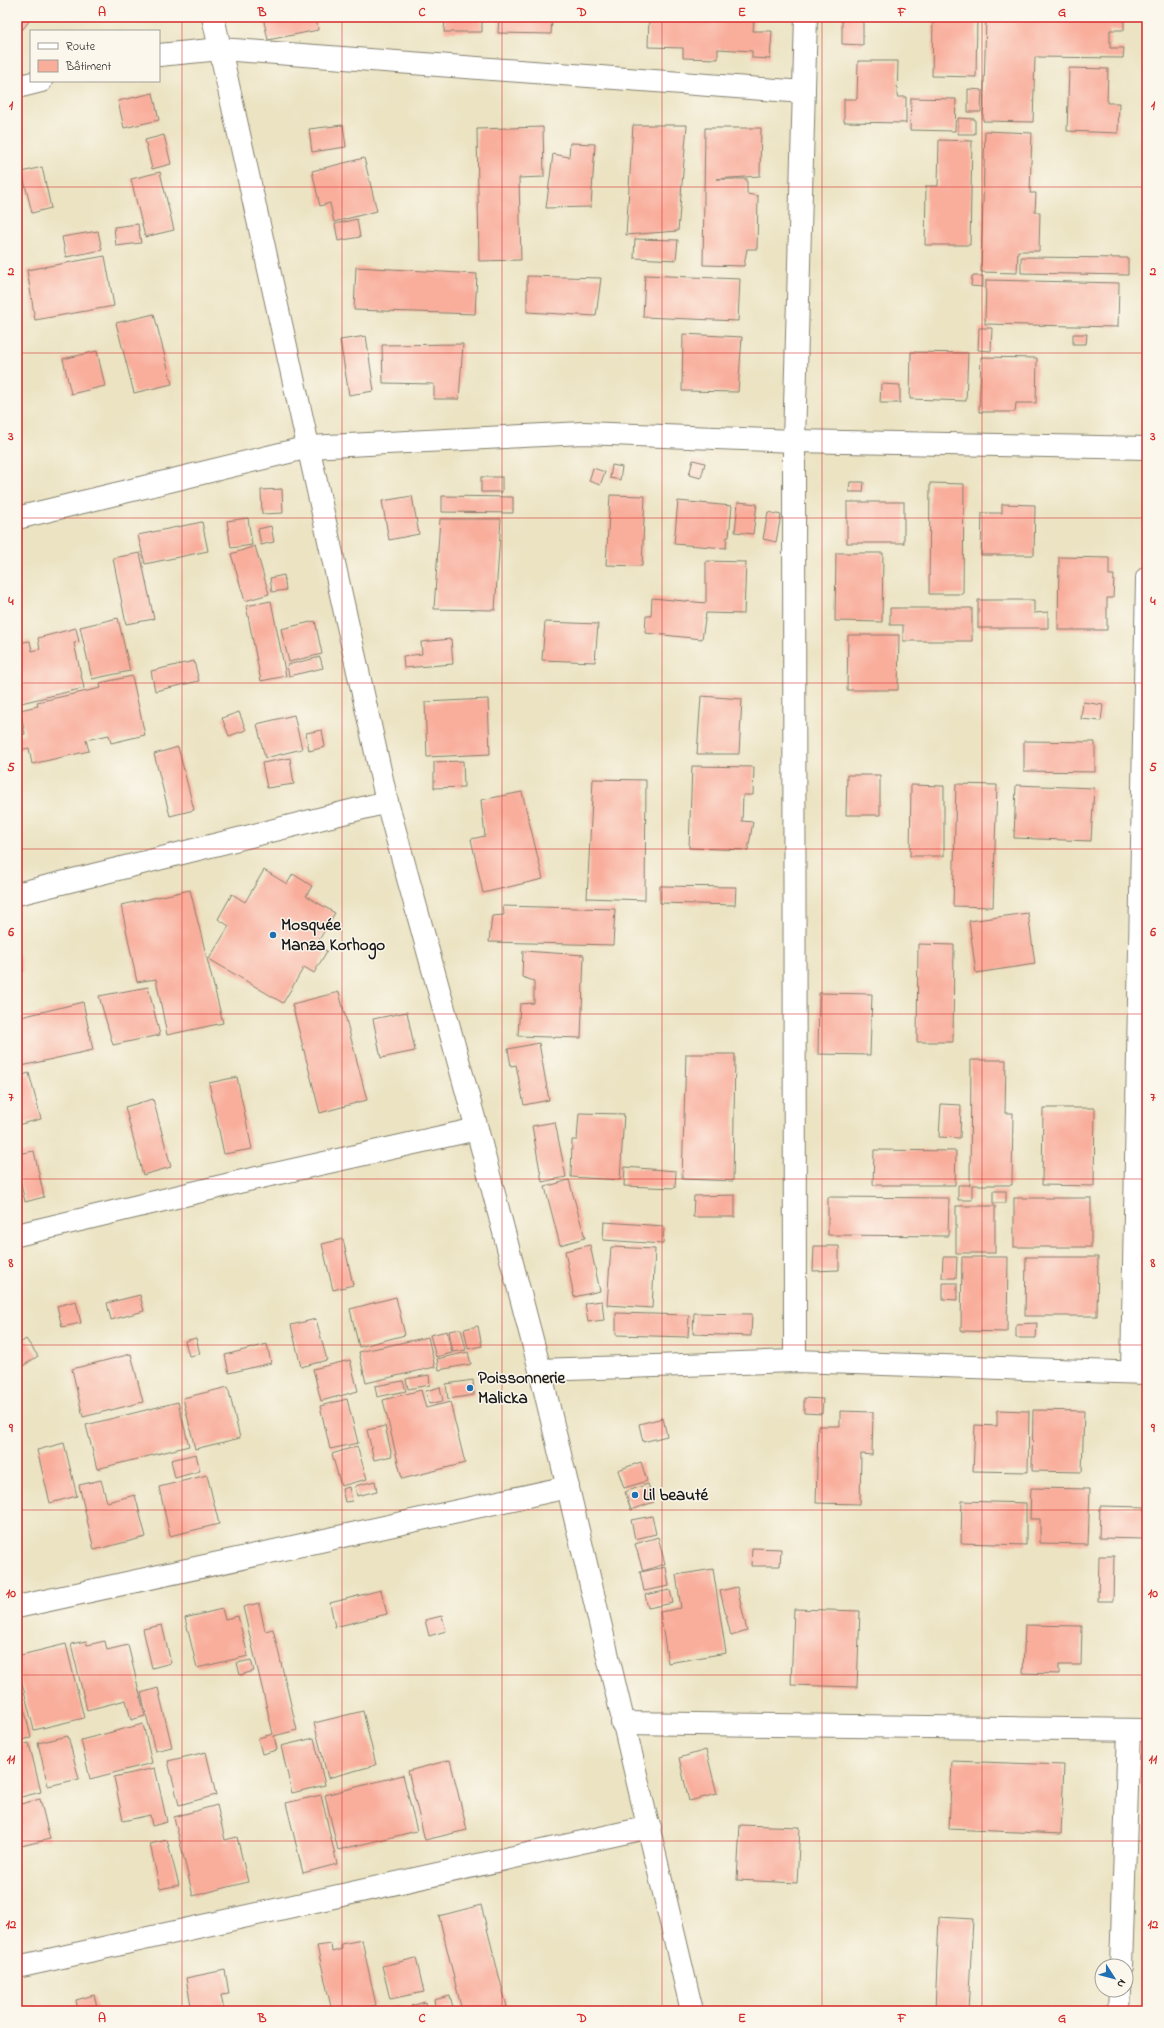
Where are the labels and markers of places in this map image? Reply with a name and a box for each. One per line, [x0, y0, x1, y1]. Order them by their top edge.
place label: Mosquée Manza Korhogo [281, 913, 385, 960]
marker: Mosquée Manza Korhogo [268, 930, 278, 940]
place label: Poissonnerie Malicka [478, 1366, 567, 1411]
marker: Poissonnerie Malicka [465, 1383, 475, 1393]
place label: Lil beauté [643, 1483, 710, 1508]
marker: Lil beauté [630, 1490, 640, 1500]

